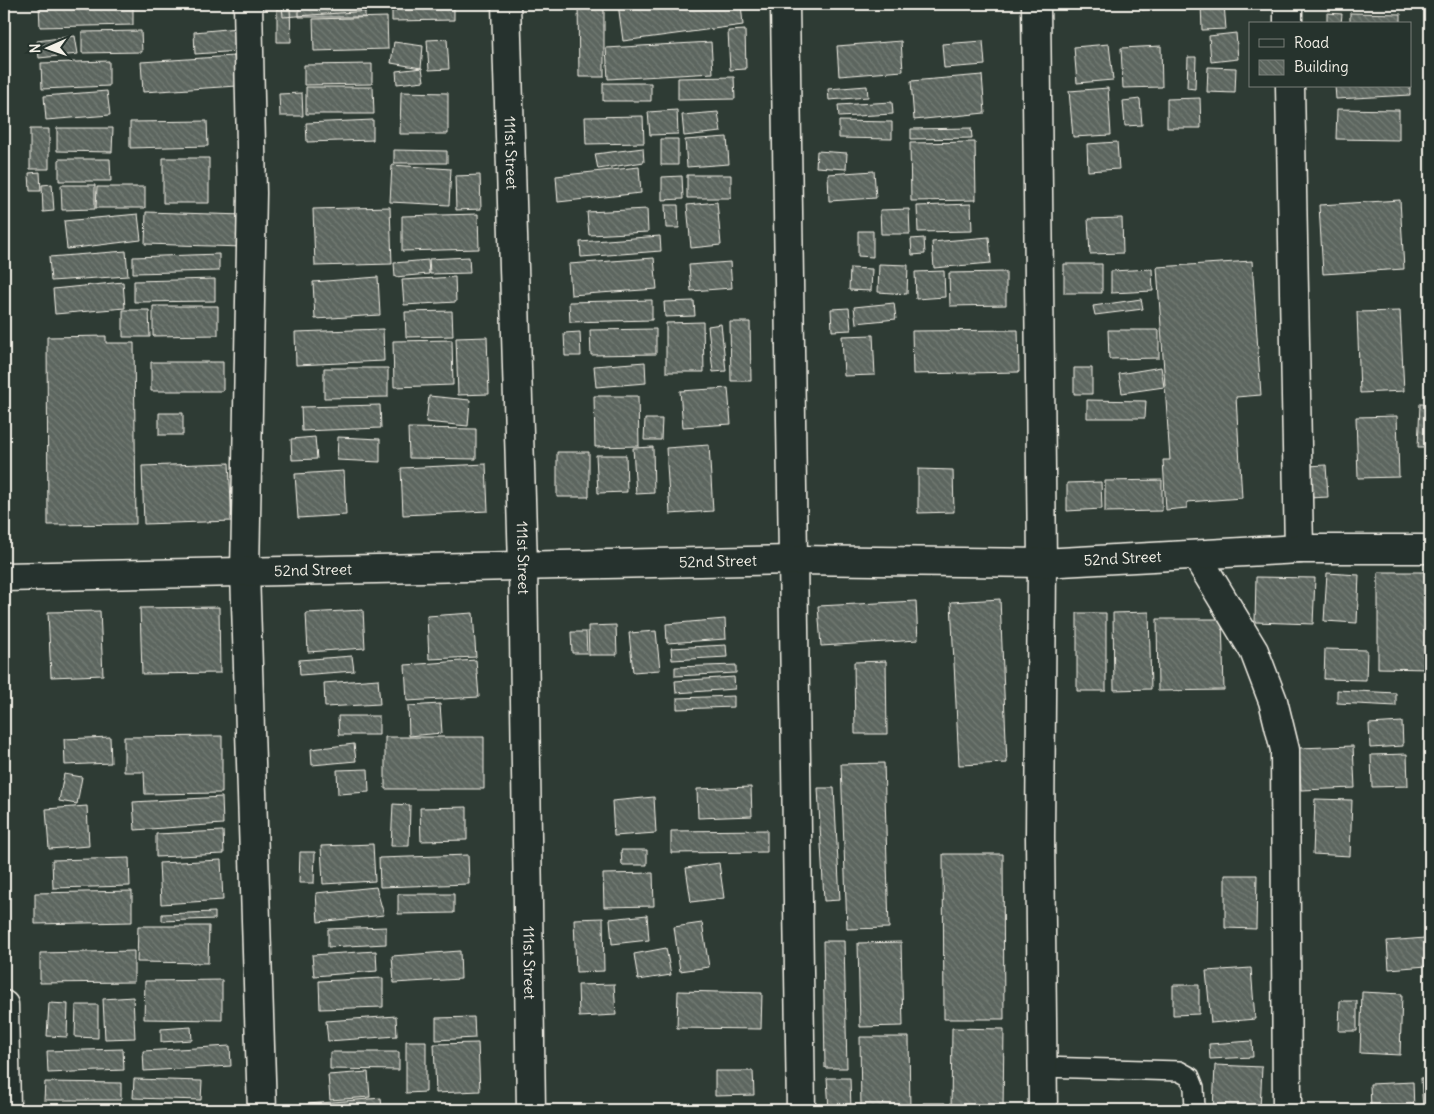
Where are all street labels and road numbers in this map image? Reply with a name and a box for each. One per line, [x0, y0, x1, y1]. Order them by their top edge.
street label: 111st Street [500, 116, 522, 190]
street label: 111st Street [513, 521, 533, 595]
street label: 52nd Street [1083, 546, 1162, 570]
street label: 52nd Street [679, 551, 757, 571]
street label: 52nd Street [274, 559, 352, 580]
street label: 111st Street [519, 926, 539, 1000]

